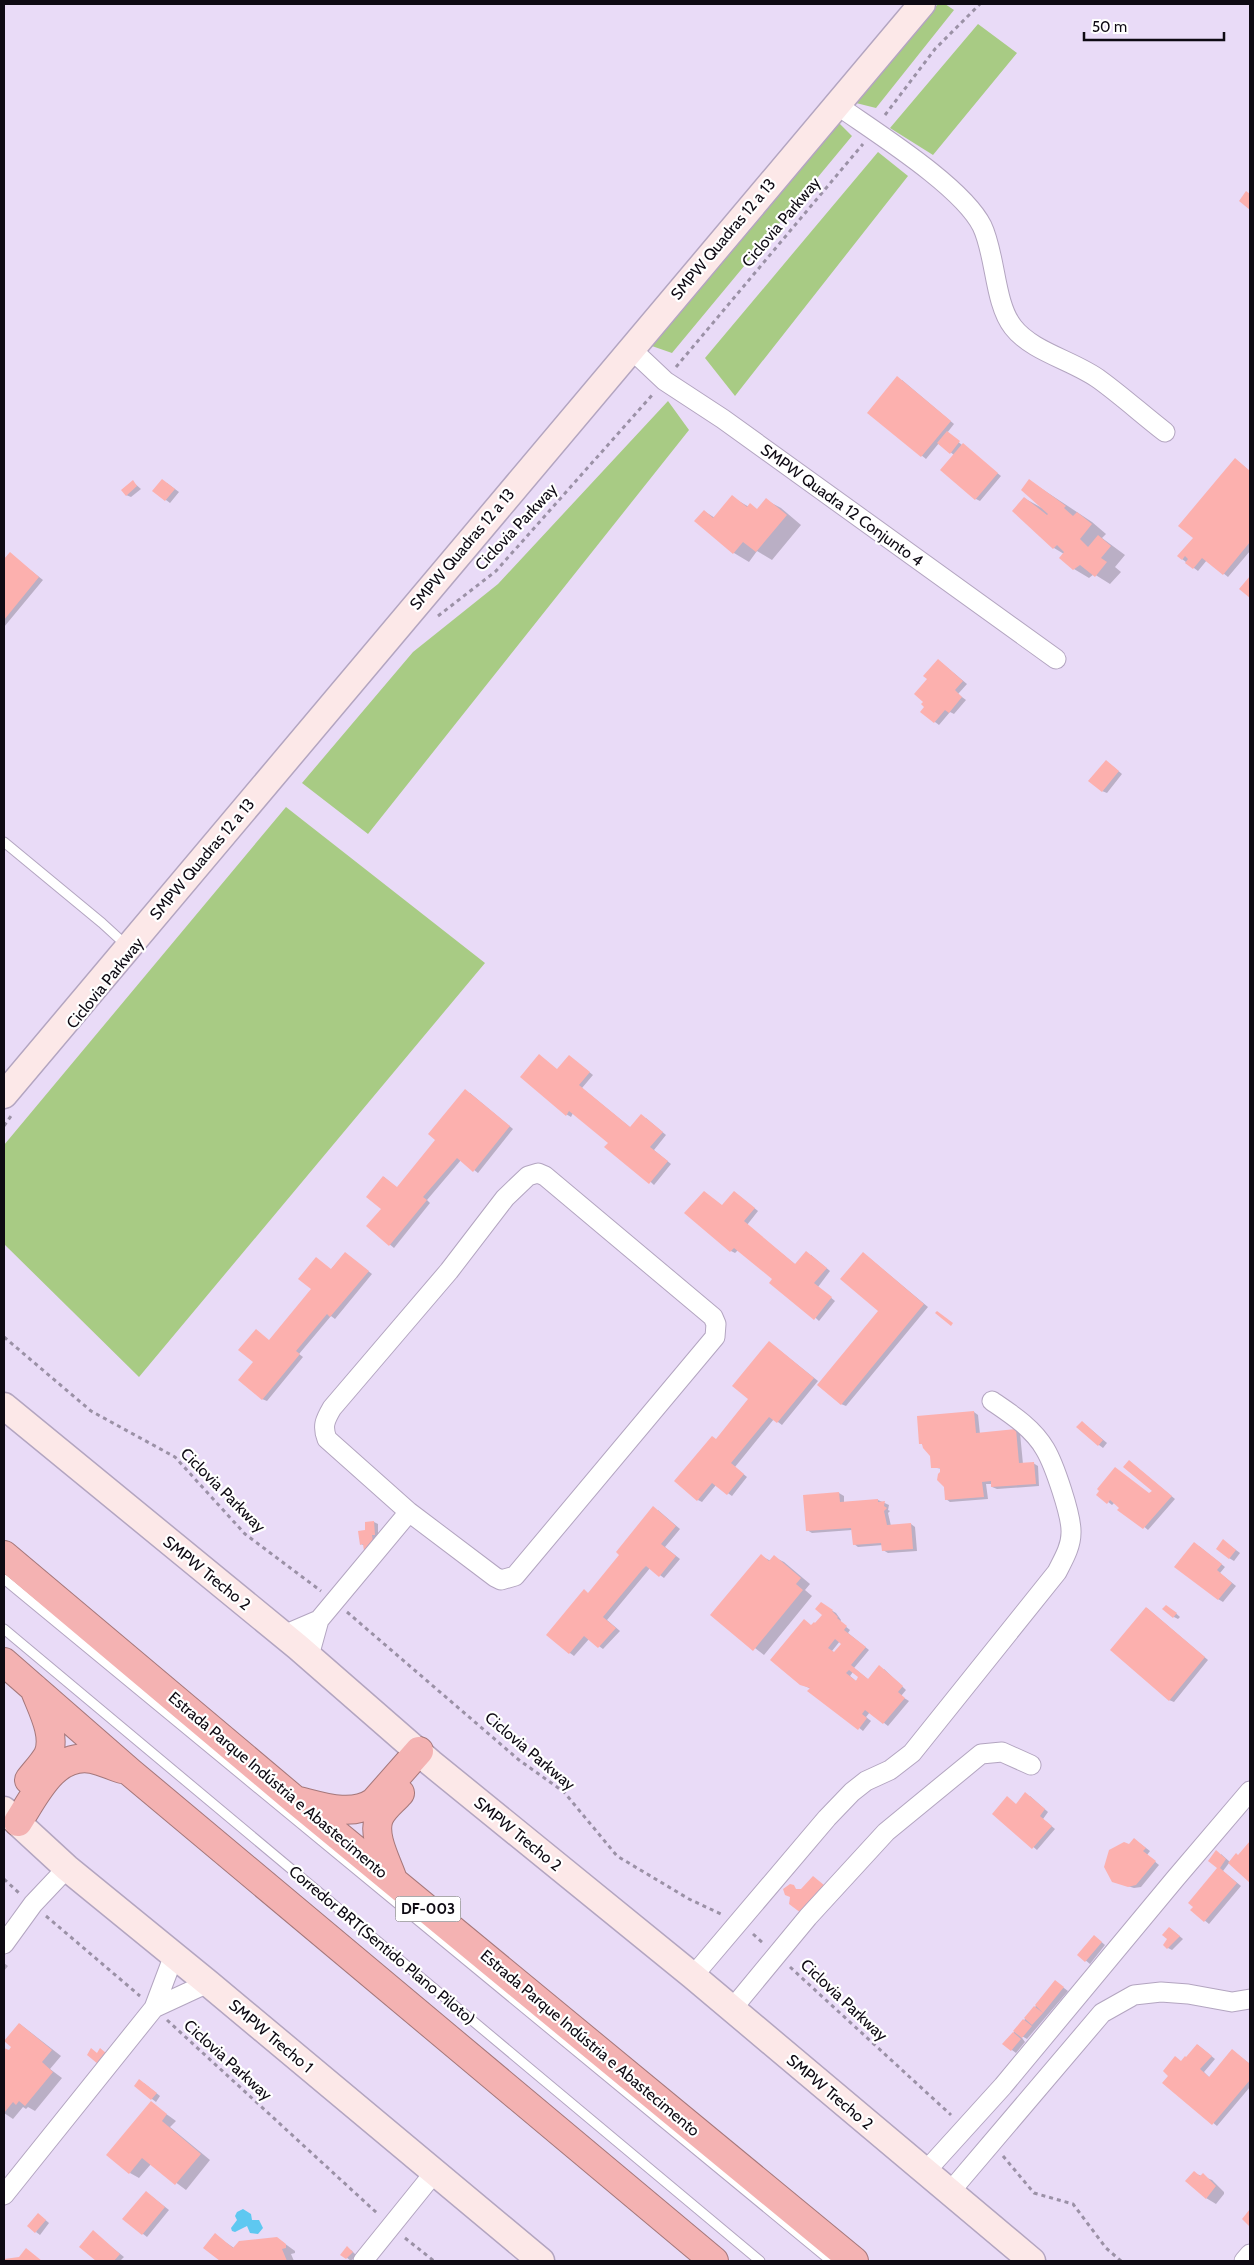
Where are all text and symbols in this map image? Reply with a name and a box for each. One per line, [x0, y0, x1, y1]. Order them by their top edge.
scale bar [1084, 10, 1224, 42]
text: 50 m [1092, 18, 1127, 36]
street label: Ciclovia Parkway [738, 173, 824, 271]
street label: SMPW Quadras 12 a 13 [667, 174, 779, 304]
street label: SMPW Quadra 12 Conjunto 4 [757, 440, 927, 570]
street label: Ciclovia Parkway [471, 480, 561, 574]
street label: SMPW Quadras 12 a 13 [406, 484, 518, 614]
street label: SMPW Quadras 12 a 13 [146, 794, 258, 924]
street label: Ciclovia Parkway [62, 934, 148, 1032]
street label: Ciclovia Parkway [177, 1444, 269, 1536]
street label: SMPW Trecho 2 [159, 1532, 255, 1614]
street label: Estrada Parque Indústria e Abastecimento [165, 1688, 392, 1882]
street label: Ciclovia Parkway [481, 1708, 579, 1794]
street label: SMPW Trecho 2 [470, 1793, 566, 1875]
street label: Corredor BRT(Sentido Plano Piloto) [285, 1862, 479, 2028]
road number: DF-003 [396, 1896, 460, 1922]
street label: Estrada Parque Indústria e Abastecimento [477, 1946, 704, 2140]
street label: Ciclovia Parkway [797, 1955, 891, 2045]
street label: SMPW Trecho 1 [225, 1995, 317, 2077]
street label: Ciclovia Parkway [180, 2016, 276, 2104]
street label: SMPW Trecho 2 [783, 2050, 877, 2134]

